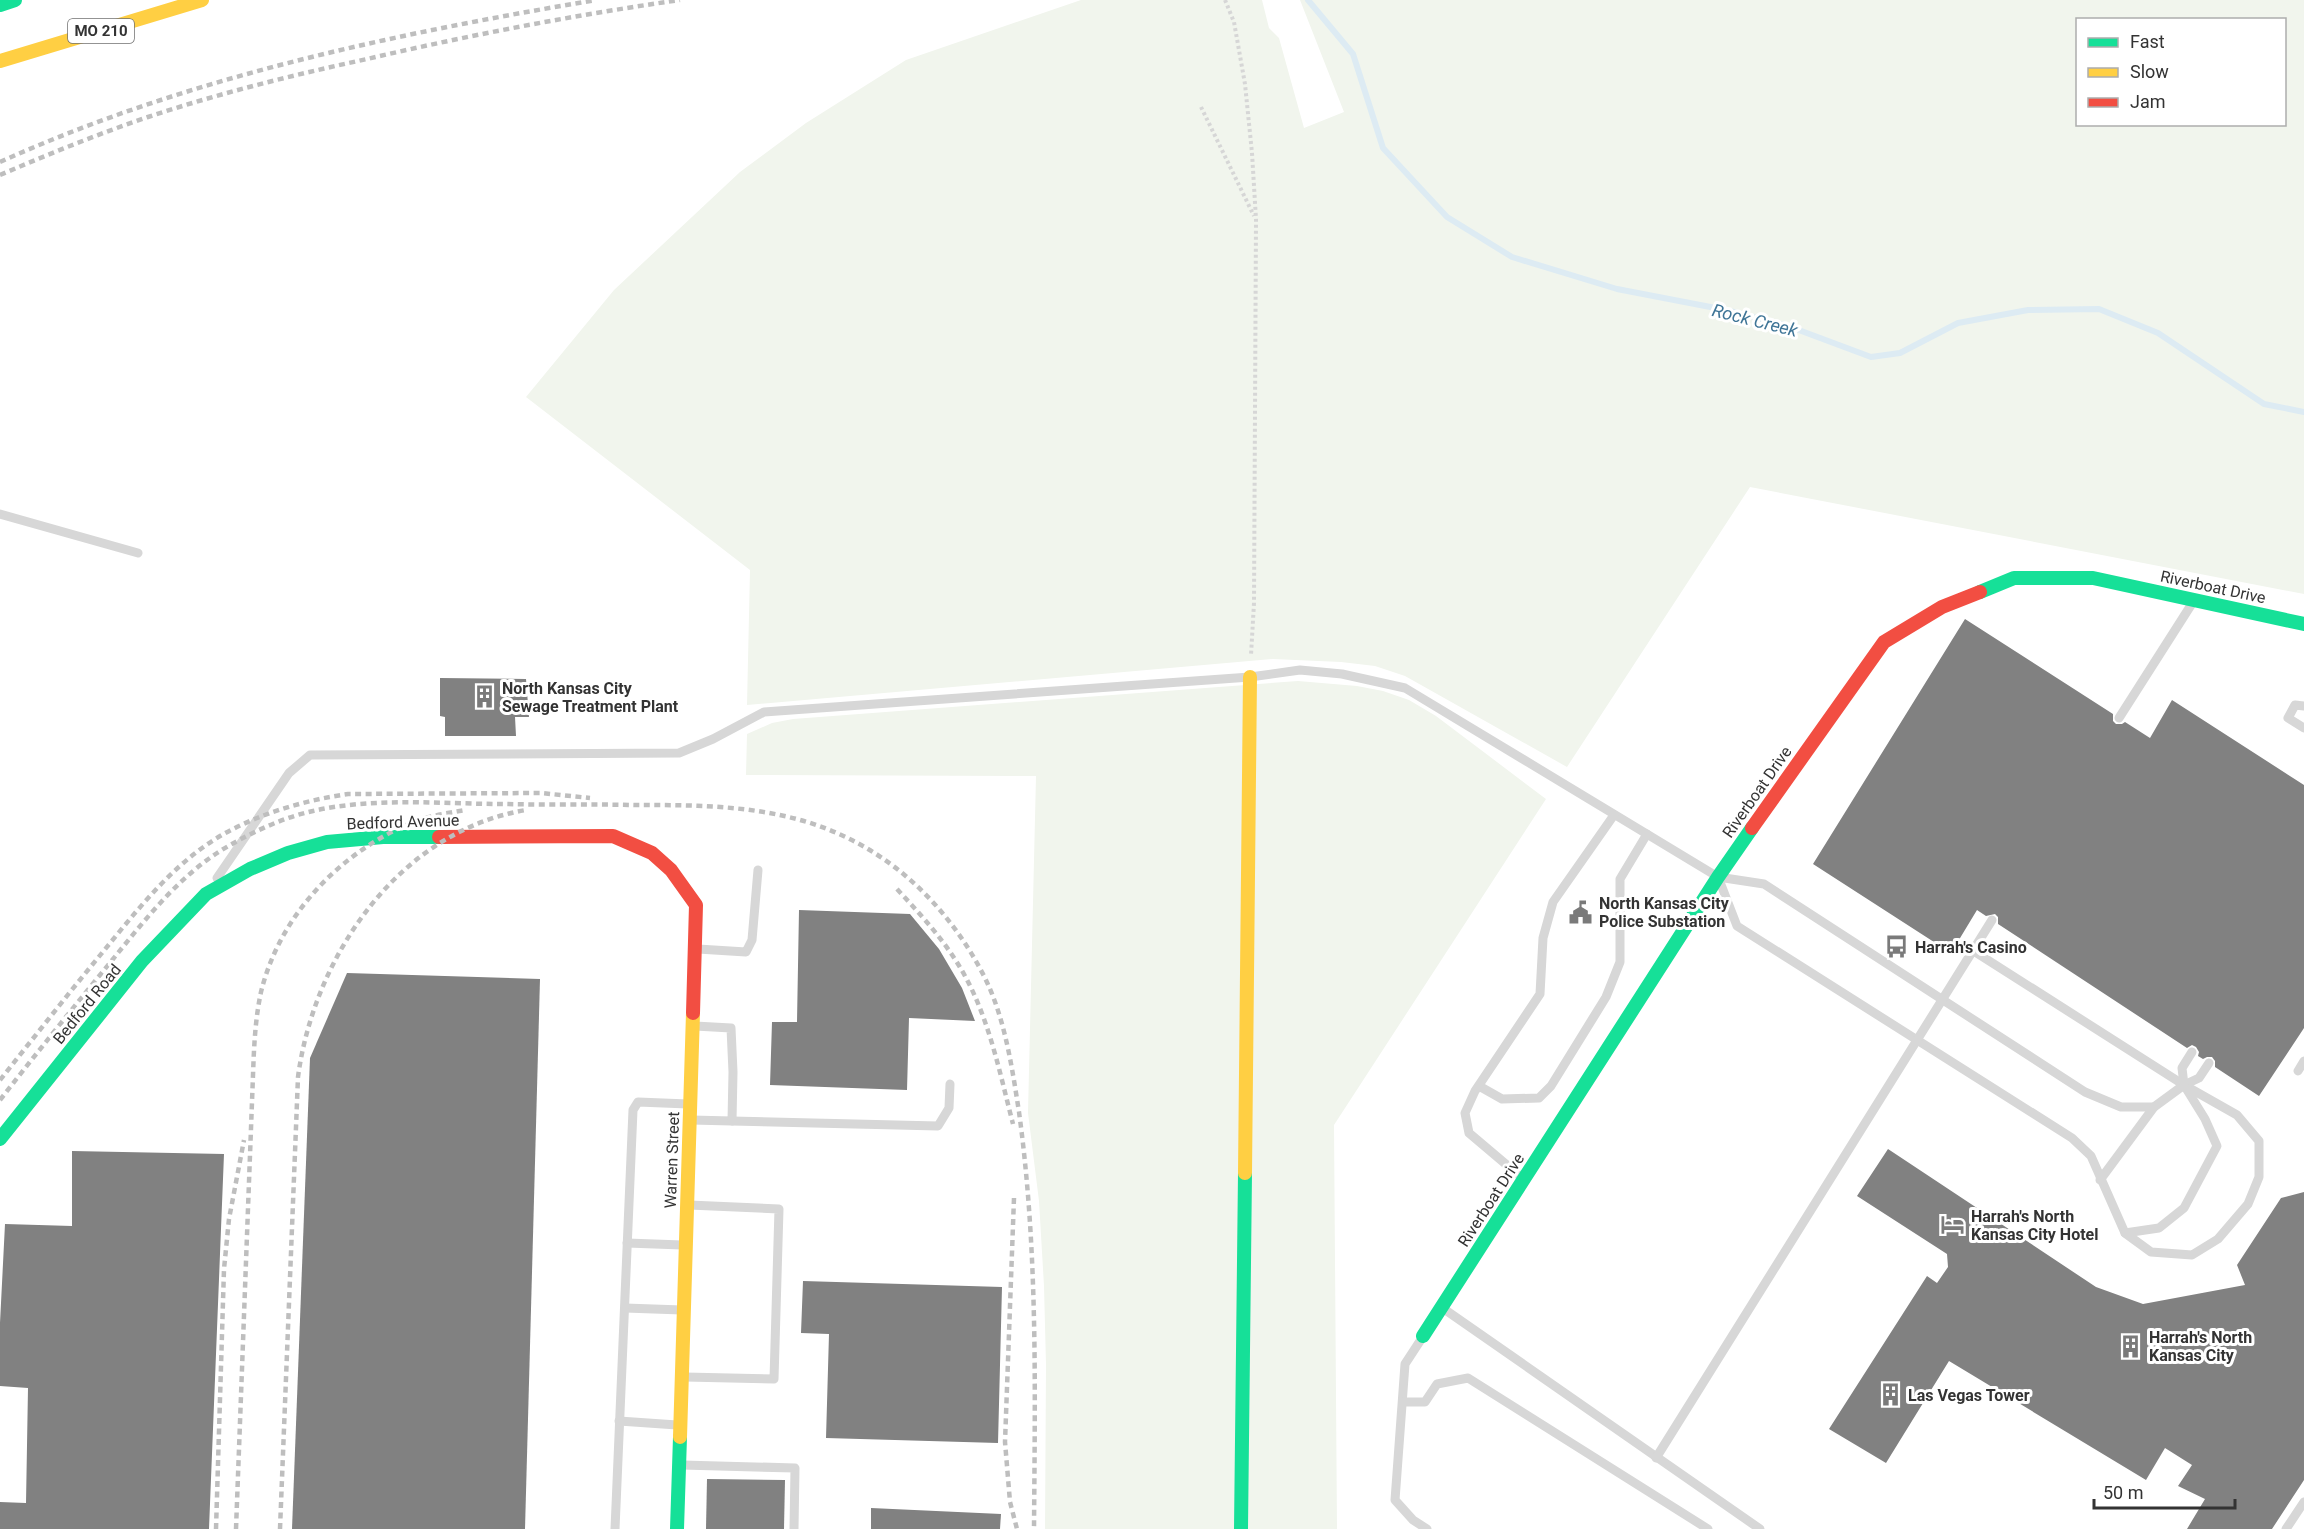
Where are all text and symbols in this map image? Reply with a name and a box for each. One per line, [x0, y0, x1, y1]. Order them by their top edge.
legend [2076, 18, 2286, 126]
road number: MO 210 [68, 19, 134, 43]
text: Fast [2130, 31, 2165, 52]
text: Slow [2130, 61, 2169, 82]
text: Jam [2130, 91, 2166, 112]
water label: Rock Creek [1710, 299, 1801, 341]
street label: Riverboat Drive [2159, 567, 2267, 607]
place label: North Kansas City Sewage Treatment Plant [502, 679, 679, 716]
building icon: North Kansas City Sewage Treatment Plant [471, 684, 497, 710]
street label: Riverboat Drive [1718, 743, 1796, 841]
street label: Bedford Avenue [346, 811, 460, 833]
place label: North Kansas City Police Substation [1599, 894, 1730, 931]
public building icon: North Kansas City Police Substation [1568, 899, 1594, 925]
bus stop icon: Harrah's Casino [1884, 934, 1910, 960]
place label: Harrah's Casino [1915, 938, 2027, 957]
street label: Bedford Road [49, 960, 125, 1048]
street label: Warren Street [661, 1111, 683, 1209]
street label: Riverboat Drive [1454, 1150, 1528, 1250]
place label: Harrah's North Kansas City Hotel [1971, 1207, 2098, 1244]
hotel icon: Harrah's North Kansas City Hotel [1940, 1212, 1966, 1238]
place label: Harrah's North Kansas City [2149, 1328, 2252, 1365]
building icon: Harrah's North Kansas City [2118, 1333, 2144, 1359]
building icon: Las Vegas Tower [1877, 1382, 1903, 1408]
place label: Las Vegas Tower [1908, 1386, 2030, 1405]
scale bar [2094, 1472, 2235, 1510]
text: 50 m [2103, 1482, 2143, 1503]

